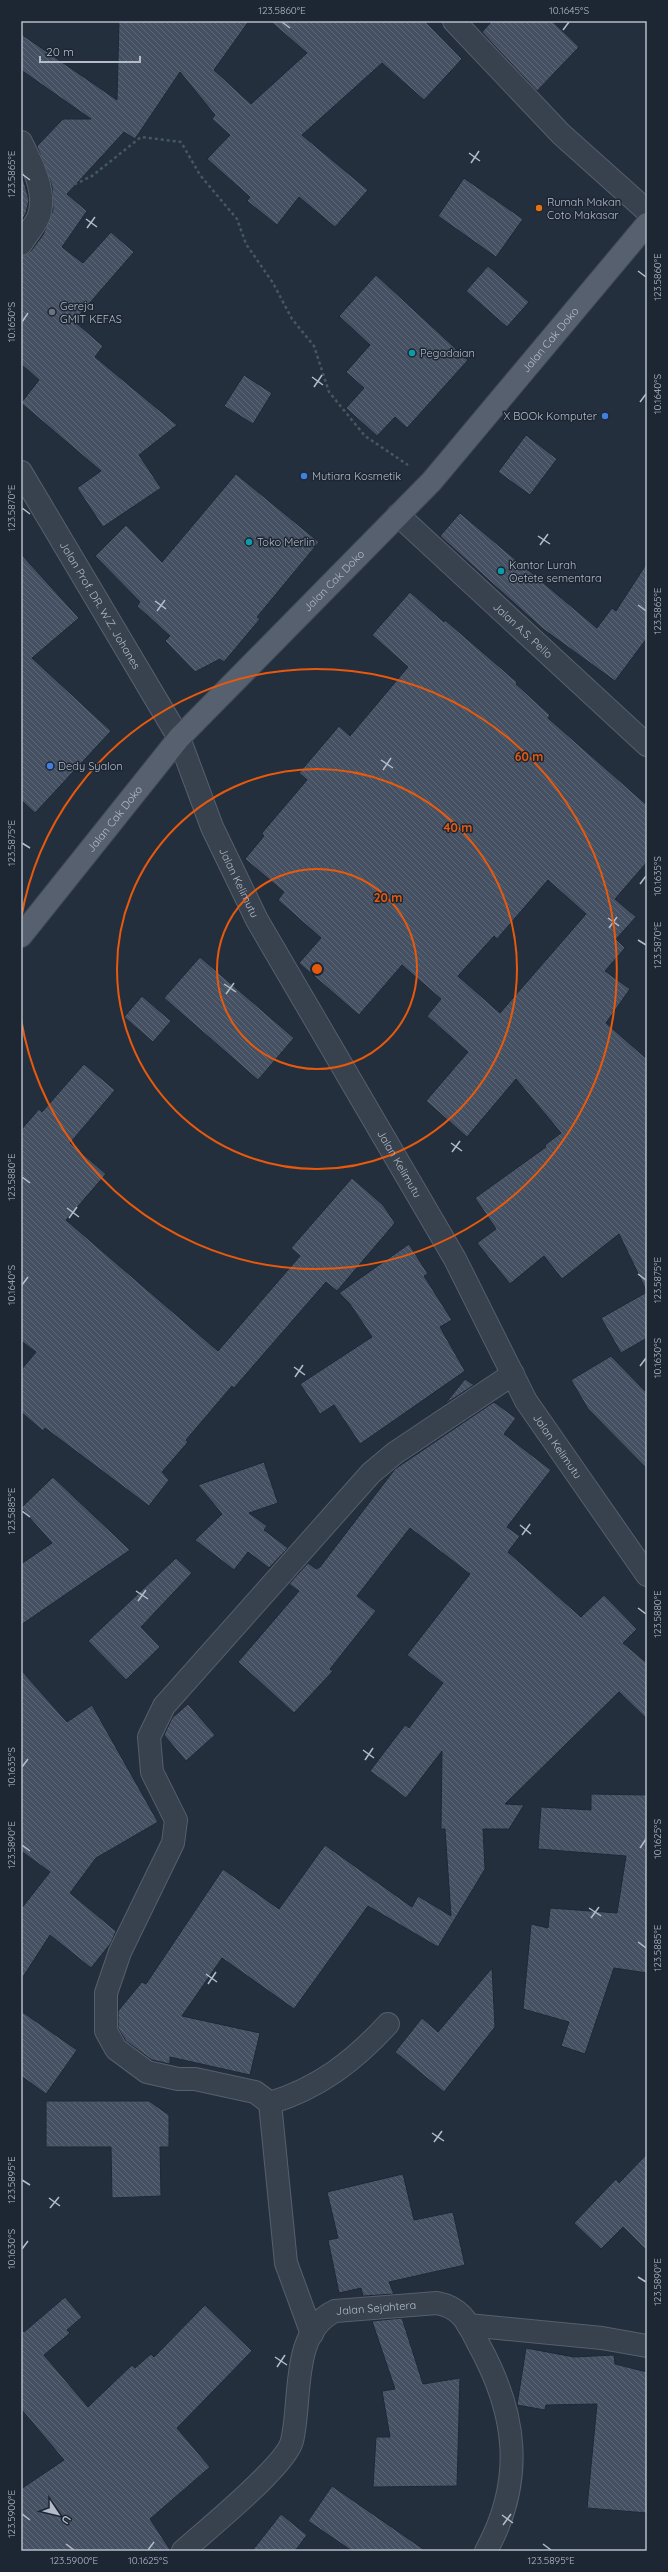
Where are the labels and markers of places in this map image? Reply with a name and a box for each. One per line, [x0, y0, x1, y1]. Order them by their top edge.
place label: Rumah Makan Coto Makasar [547, 195, 621, 222]
marker: Rumah Makan Coto Makasar [534, 203, 544, 213]
place label: Gereja GMIT KEFAS [60, 299, 122, 326]
marker: Gereja GMIT KEFAS [47, 307, 57, 317]
place label: Pegadaian [420, 346, 475, 360]
marker: Pegadaian [407, 348, 417, 358]
place label: X BOOk Komputer [504, 409, 598, 423]
marker: X BOOk Komputer [600, 411, 610, 421]
place label: Mutiara Kosmetik [312, 469, 401, 483]
marker: Mutiara Kosmetik [299, 471, 309, 481]
place label: Toko Merlin [257, 535, 315, 549]
marker: Toko Merlin [244, 537, 254, 547]
place label: Kantor Lurah Oetete sementara [509, 558, 602, 585]
marker: Kantor Lurah Oetete sementara [496, 566, 506, 576]
place label: Dedy Syalon [58, 759, 123, 773]
marker: Dedy Syalon [45, 761, 55, 771]
centre of rings [310, 962, 324, 976]

